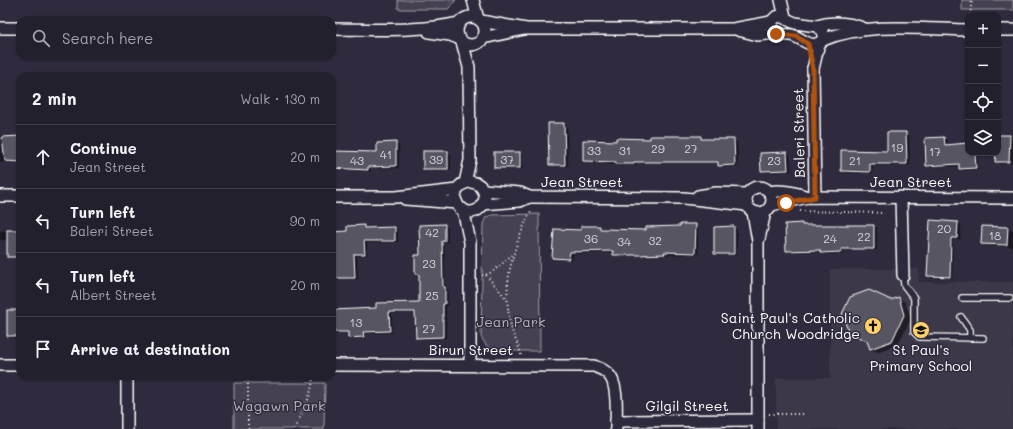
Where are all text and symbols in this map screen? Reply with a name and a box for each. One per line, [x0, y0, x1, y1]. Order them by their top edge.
map controls [965, 12, 1001, 156]
button: + [965, 12, 1001, 48]
search box [16, 16, 336, 60]
route end [767, 25, 785, 43]
icon: search [30, 27, 52, 49]
text: Search here [62, 28, 153, 48]
button: − [965, 48, 1001, 84]
button: locate [965, 84, 1001, 120]
text: 2 min [32, 87, 77, 109]
street label: Baleri Street [788, 88, 809, 178]
text: Walk · 130 m [240, 90, 320, 107]
button: layers [965, 120, 1001, 156]
text: Continue [70, 138, 137, 158]
house number: 19 [891, 139, 903, 155]
house number: 29 [651, 140, 665, 156]
house number: 27 [684, 140, 698, 156]
house number: 33 [587, 142, 601, 158]
house number: 31 [619, 142, 631, 158]
house number: 17 [929, 143, 941, 159]
icon: ahead [32, 146, 54, 168]
house number: 41 [380, 146, 392, 162]
text: 20 m [290, 148, 320, 165]
house number: 39 [429, 151, 443, 167]
house number: 37 [500, 151, 514, 167]
house number: 43 [350, 152, 364, 168]
house number: 23 [767, 152, 781, 168]
house number: 21 [849, 152, 861, 168]
text: Jean Street [70, 158, 146, 175]
street label: Jean Street [541, 172, 623, 191]
street label: Jean Street [870, 172, 952, 191]
route start [777, 194, 795, 212]
text: Turn left [70, 202, 135, 222]
icon: left [32, 210, 54, 232]
text: 90 m [290, 212, 320, 229]
house number: 20 [937, 220, 952, 236]
text: Baleri Street [70, 222, 154, 239]
house number: 42 [425, 224, 439, 240]
house number: 18 [989, 227, 1001, 243]
house number: 22 [857, 228, 871, 244]
house number: 36 [584, 230, 598, 246]
house number: 24 [823, 230, 837, 246]
house number: 32 [648, 232, 662, 248]
house number: 34 [617, 233, 631, 249]
house number: 23 [422, 255, 436, 271]
text: Turn left [70, 266, 135, 286]
icon: left [32, 274, 54, 296]
text: 20 m [290, 276, 320, 293]
text: Albert Street [70, 286, 156, 303]
house number: 25 [425, 287, 439, 303]
place label: Saint Paul's Catholic Church Woodridge [721, 308, 860, 343]
park label: Jean Park [476, 312, 546, 331]
house number: 13 [350, 314, 362, 330]
church icon: Saint Paul's Catholic Church Woodridge [863, 316, 883, 336]
house number: 27 [422, 320, 436, 336]
school or university icon: St Paul's Primary School [911, 320, 931, 340]
icon: arrive [32, 338, 54, 360]
text: Arrive at destination [70, 339, 230, 359]
street label: Birun Street [429, 340, 513, 359]
place label: St Paul's Primary School [870, 340, 972, 375]
park label: Wagawn Park [233, 396, 325, 415]
street label: Gilgil Street [645, 396, 729, 415]

